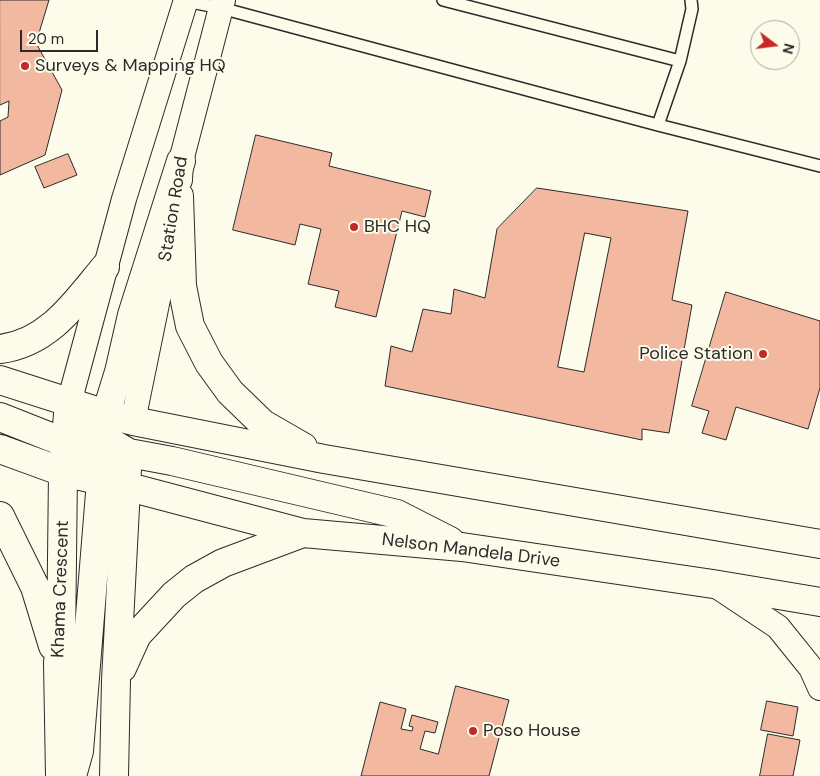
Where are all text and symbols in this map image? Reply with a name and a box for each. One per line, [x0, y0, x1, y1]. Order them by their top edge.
scale bar [22, 20, 100, 52]
north arrow [750, 20, 800, 70]
text: 20 m [28, 29, 64, 49]
text: N [779, 41, 799, 56]
place label: Surveys & Mapping HQ [35, 55, 226, 77]
marker: Surveys & Mapping HQ [19, 60, 31, 72]
street label: Station Road [155, 155, 193, 263]
place label: BHC HQ [364, 216, 431, 238]
marker: BHC HQ [348, 221, 360, 233]
place label: Police Station [639, 343, 753, 365]
marker: Police Station [757, 348, 769, 360]
street label: Khama Crescent [48, 520, 74, 658]
street label: Nelson Mandela Drive [381, 529, 561, 573]
place label: Poso House [483, 720, 581, 742]
marker: Poso House [467, 725, 479, 737]

